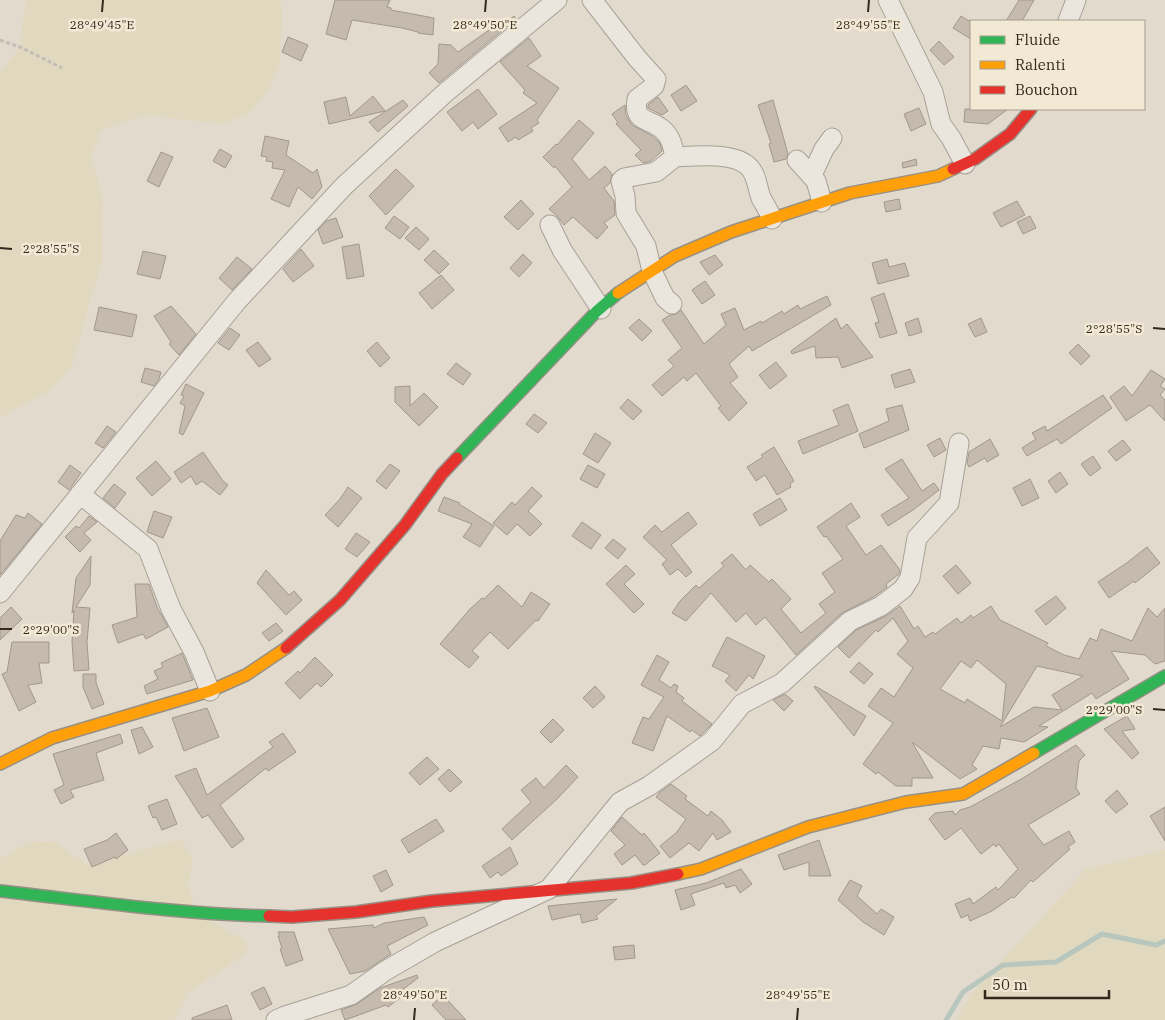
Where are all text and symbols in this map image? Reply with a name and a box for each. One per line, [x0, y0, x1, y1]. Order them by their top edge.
text: 28°49'45"E [70, 17, 134, 32]
text: 28°49'50"E [453, 17, 517, 32]
text: 28°49'55"E [836, 17, 900, 32]
legend [970, 20, 1145, 110]
text: Fluide [1015, 30, 1060, 49]
text: Ralenti [1015, 55, 1066, 74]
text: Bouchon [1015, 80, 1078, 99]
text: 2°28'55"S [23, 241, 79, 256]
text: 2°28'55"S [1086, 321, 1142, 336]
text: 2°29'00"S [23, 622, 79, 637]
text: 2°29'00"S [1086, 702, 1142, 717]
scale bar [985, 968, 1109, 1000]
text: 50 m [992, 975, 1028, 994]
text: 28°49'50"E [383, 987, 447, 1002]
text: 28°49'55"E [766, 987, 830, 1002]

